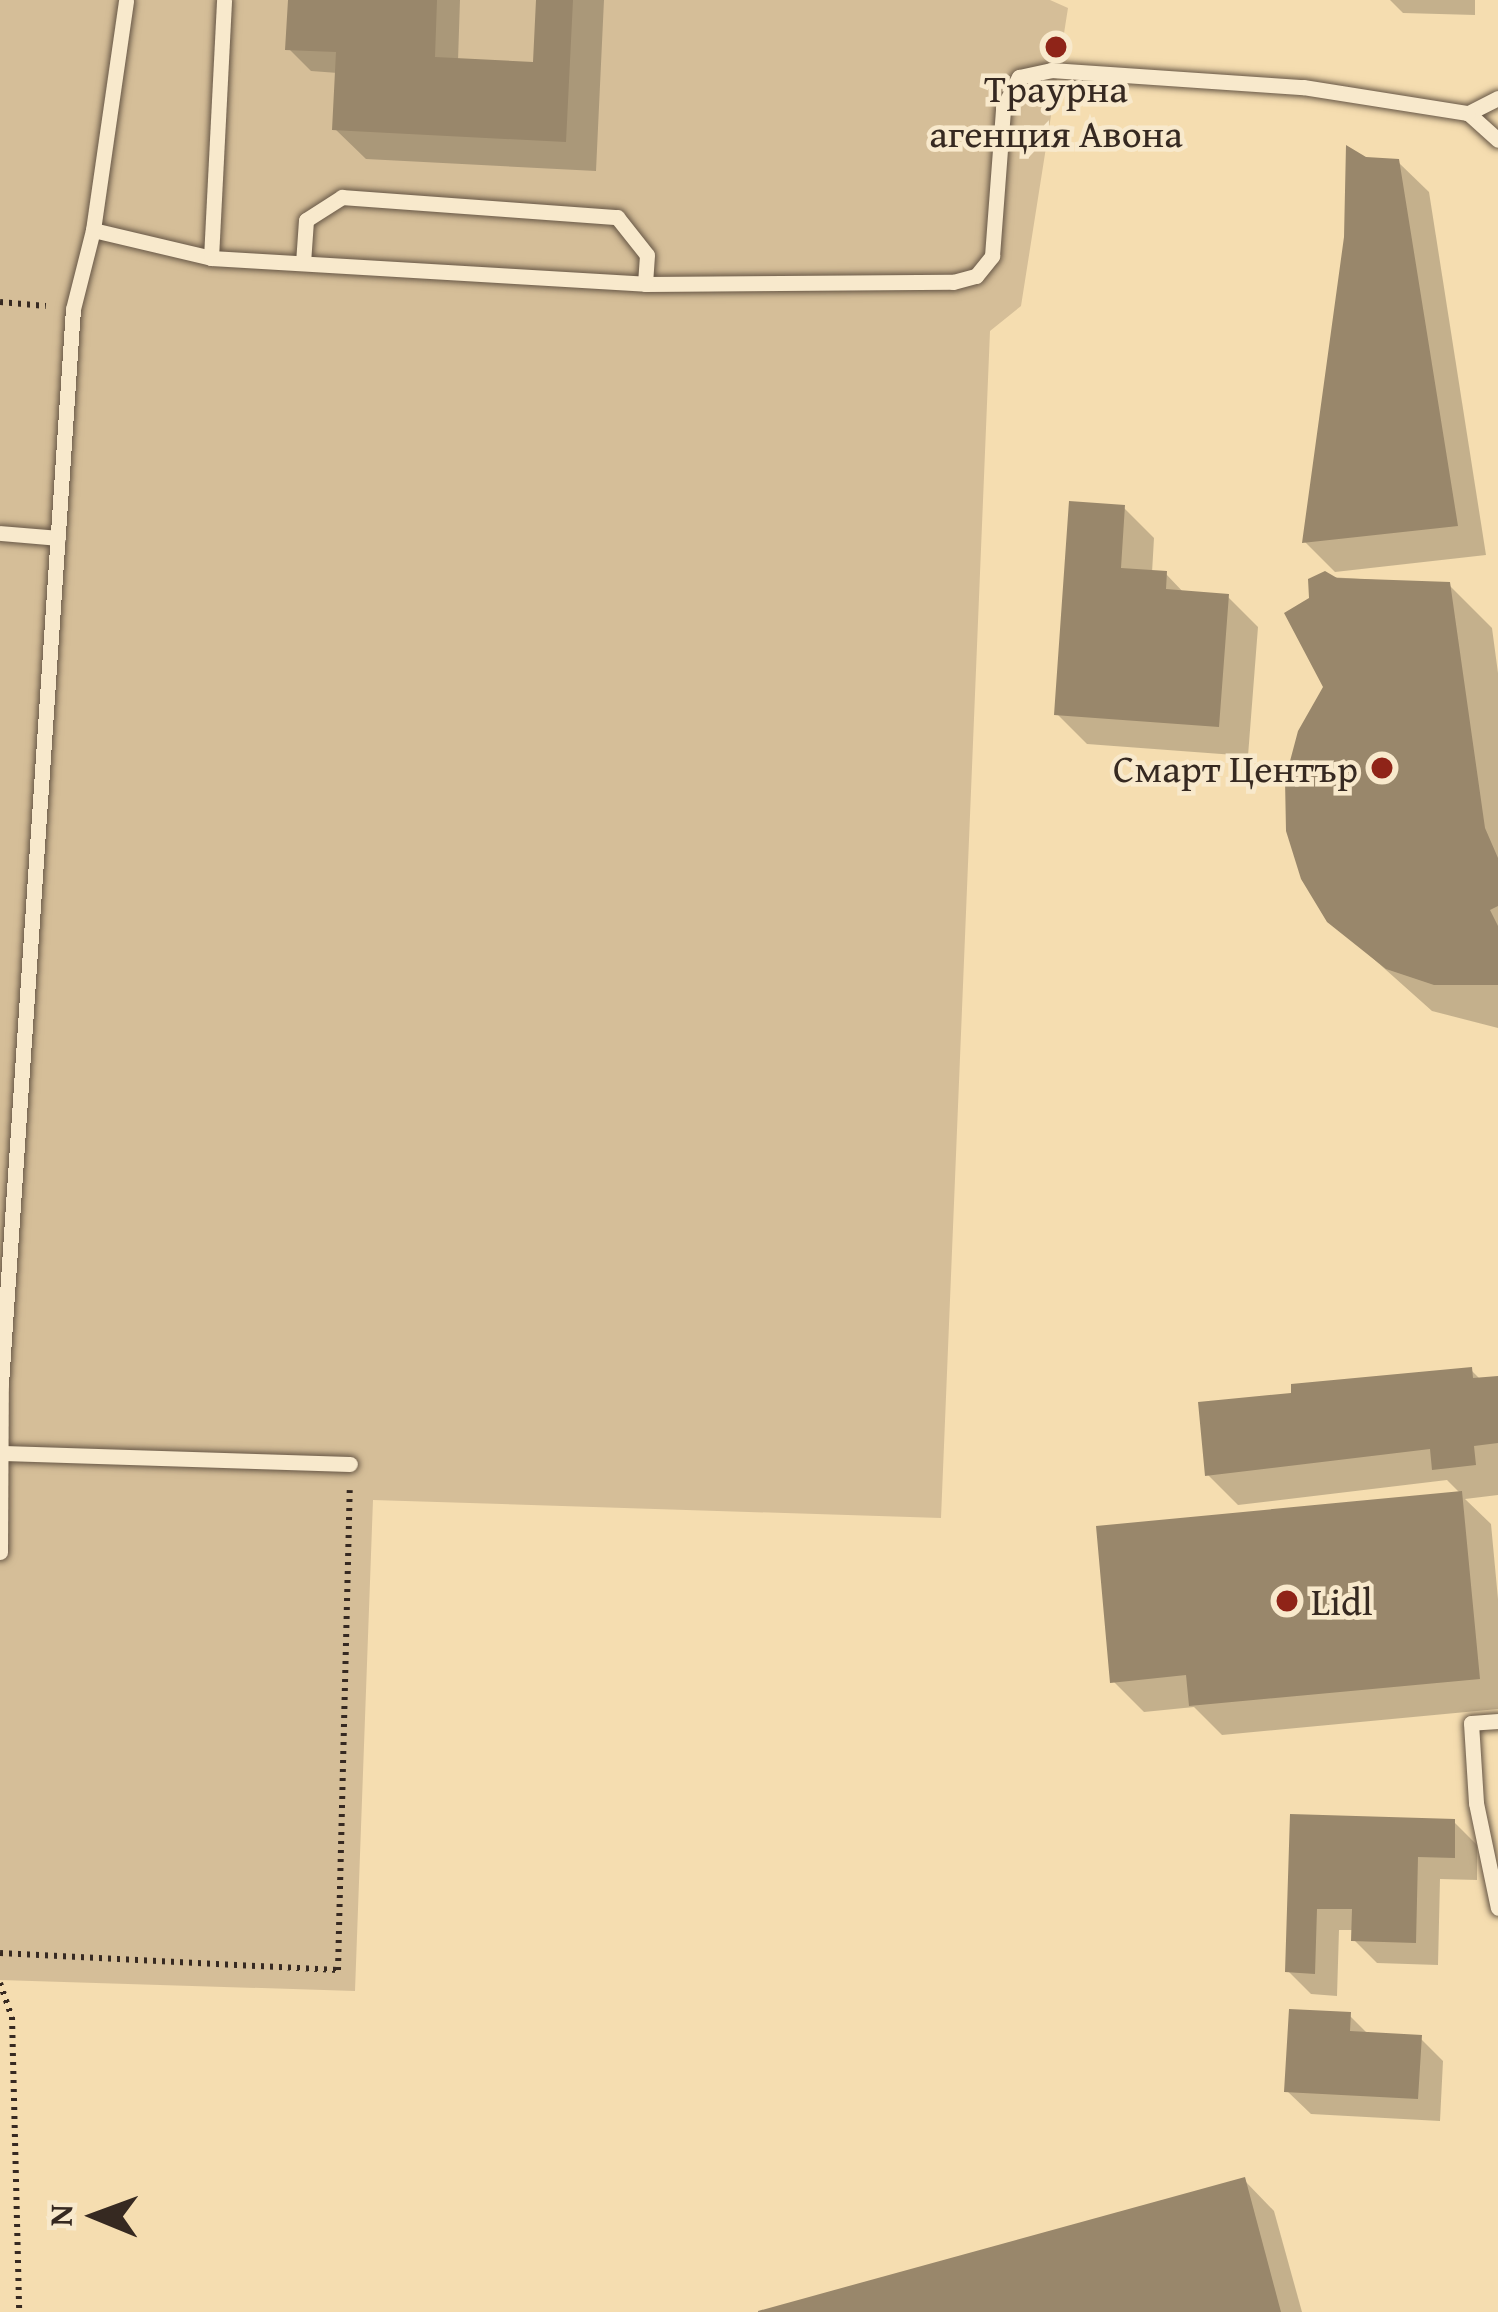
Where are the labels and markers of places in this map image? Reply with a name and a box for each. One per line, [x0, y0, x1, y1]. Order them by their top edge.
marker: Траурна агенция Авона [1043, 34, 1069, 60]
place label: Траурна агенция Авона [929, 66, 1183, 157]
place label: Смарт Център [1113, 745, 1358, 791]
marker: Смарт Център [1369, 755, 1395, 781]
place label: Lidl [1311, 1578, 1373, 1624]
marker: Lidl [1274, 1588, 1300, 1614]

